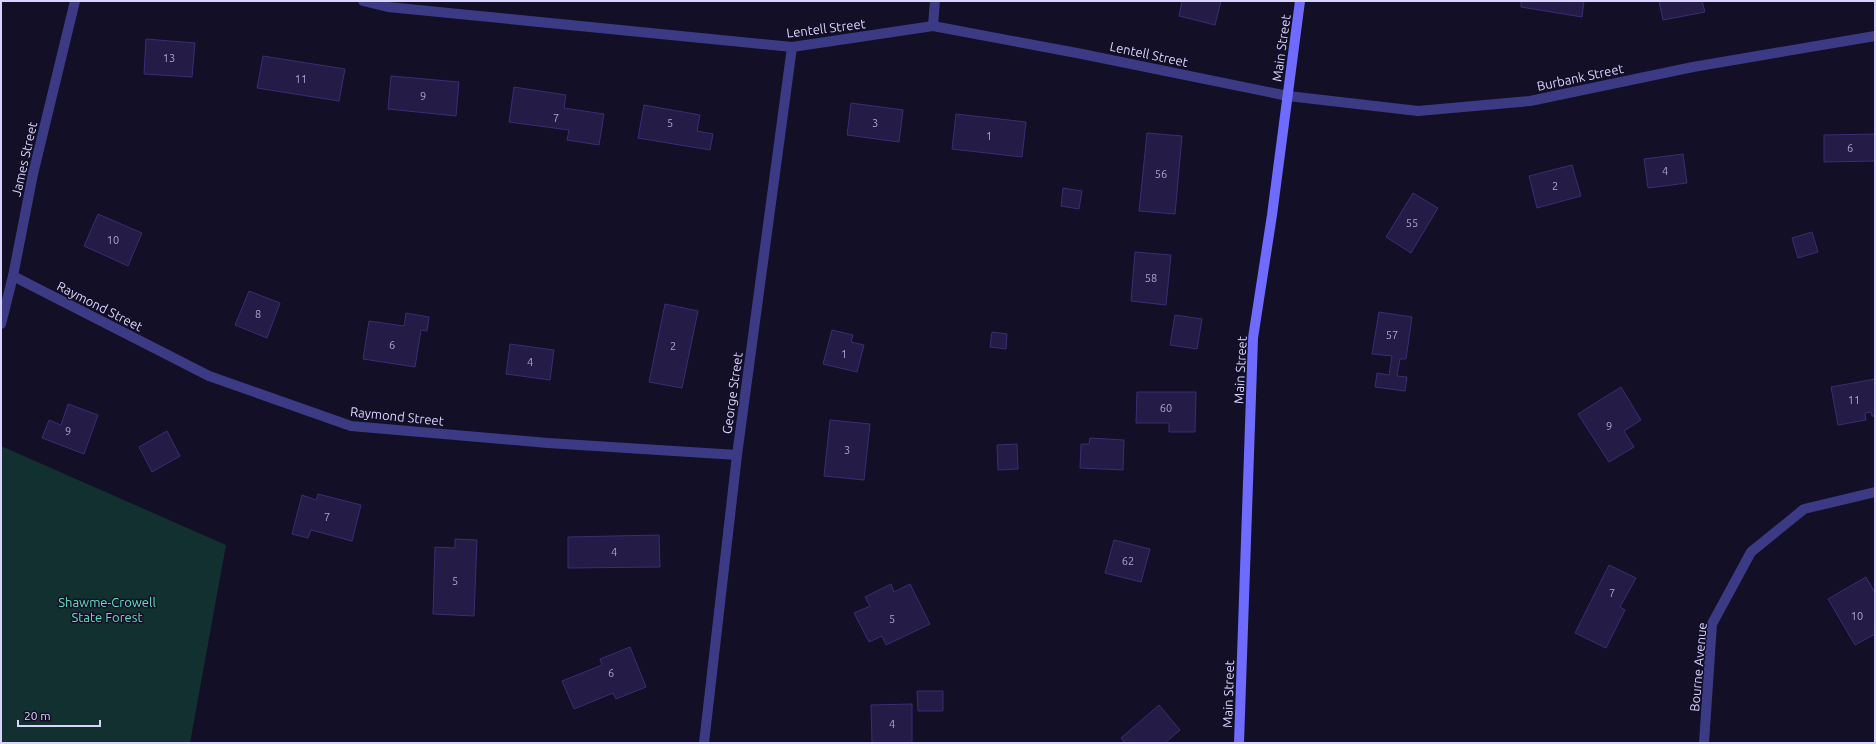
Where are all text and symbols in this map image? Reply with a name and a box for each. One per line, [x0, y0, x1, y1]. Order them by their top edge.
street label: Main Street [1269, 13, 1293, 83]
street label: Lentell Street [786, 16, 866, 40]
street label: Lentell Street [1109, 39, 1189, 69]
house number: 13 [163, 52, 175, 64]
street label: Burbank Street [1535, 61, 1625, 93]
house number: 11 [295, 73, 307, 85]
house number: 9 [420, 90, 426, 102]
house number: 7 [553, 112, 559, 124]
house number: 5 [667, 117, 673, 129]
house number: 3 [872, 117, 878, 129]
street label: James Street [9, 120, 39, 198]
house number: 1 [986, 130, 992, 142]
house number: 6 [1847, 142, 1853, 154]
house number: 4 [1662, 165, 1668, 177]
house number: 56 [1155, 168, 1167, 180]
house number: 2 [1552, 180, 1558, 192]
house number: 55 [1406, 217, 1418, 229]
house number: 10 [107, 234, 119, 246]
house number: 58 [1145, 272, 1157, 284]
street label: Raymond Street [55, 278, 145, 334]
house number: 8 [255, 308, 261, 320]
house number: 57 [1386, 329, 1398, 341]
street label: Main Street [1231, 336, 1249, 404]
house number: 6 [389, 339, 395, 351]
house number: 2 [670, 340, 676, 352]
house number: 1 [841, 348, 847, 360]
street label: George Street [719, 351, 745, 435]
house number: 4 [527, 356, 533, 368]
house number: 11 [1848, 394, 1860, 406]
house number: 60 [1160, 402, 1172, 414]
street label: Raymond Street [349, 404, 445, 428]
house number: 9 [1606, 420, 1612, 432]
house number: 9 [65, 425, 71, 437]
house number: 3 [844, 444, 850, 456]
house number: 7 [324, 511, 330, 523]
house number: 4 [611, 546, 617, 558]
house number: 62 [1122, 555, 1134, 567]
house number: 5 [452, 575, 458, 587]
house number: 7 [1609, 587, 1615, 599]
park label: Shawme-Crowell State Forest [58, 595, 156, 624]
house number: 10 [1851, 610, 1863, 622]
house number: 5 [889, 613, 895, 625]
street label: Bourne Avenue [1687, 622, 1709, 712]
street label: Main Street [1220, 660, 1236, 728]
house number: 6 [608, 667, 614, 679]
scale bar [18, 702, 100, 728]
text: 20 m [24, 709, 51, 722]
house number: 4 [889, 718, 895, 730]

